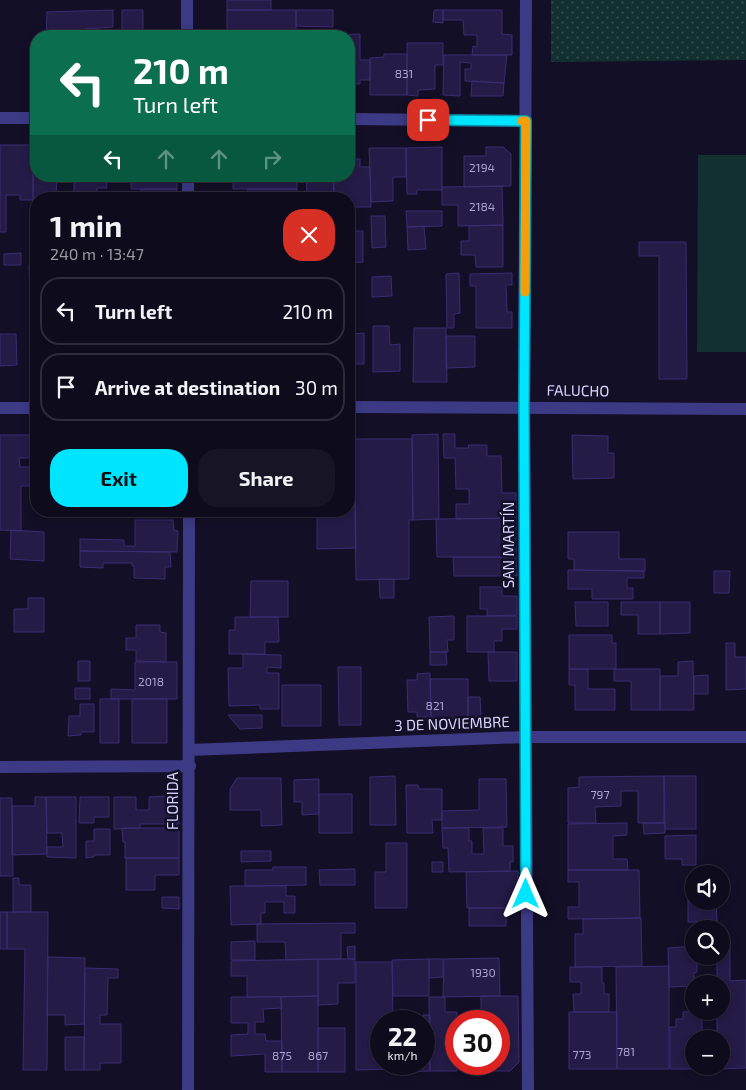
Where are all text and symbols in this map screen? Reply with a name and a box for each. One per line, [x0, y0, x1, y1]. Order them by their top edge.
text: 210 m [133, 49, 229, 91]
icon: left [50, 50, 115, 115]
house number: 831 [395, 66, 413, 80]
text: Turn left [133, 91, 218, 117]
pin [407, 99, 449, 141]
icon: arrive [414, 106, 442, 134]
icon: left [99, 145, 127, 173]
icon: ahead [152, 145, 180, 173]
icon: ahead [205, 145, 233, 173]
icon: right [258, 145, 286, 173]
house number: 2194 [469, 160, 495, 174]
house number: 2184 [469, 199, 495, 213]
text: 1 min [50, 207, 122, 243]
button: close [283, 209, 335, 261]
text: 240 m · 13:47 [50, 244, 144, 263]
icon: left [52, 297, 80, 325]
text: Turn left [95, 300, 172, 323]
text: 210 m [282, 300, 333, 323]
icon: arrive [52, 373, 80, 401]
text: Arrive at destination [95, 376, 280, 399]
text: 30 m [295, 376, 338, 399]
street label: FALUCHO [547, 380, 609, 400]
button: Exit [50, 449, 188, 507]
button: Share [198, 449, 335, 507]
street label: SAN MARTÍN [499, 502, 517, 588]
house number: 2018 [138, 674, 164, 688]
house number: 821 [426, 698, 444, 712]
street label: 3 DE NOVIEMBRE [394, 712, 510, 734]
street label: FLORIDA [163, 771, 181, 830]
house number: 797 [590, 787, 610, 801]
map controls [685, 865, 730, 1075]
button: sound [685, 865, 730, 910]
position arrow [499, 867, 551, 919]
button: search [685, 920, 730, 965]
house number: 1930 [470, 965, 496, 979]
button: + [685, 975, 730, 1020]
speed limit sign: 30 [445, 1010, 510, 1075]
text: 22 [388, 1021, 417, 1051]
button: − [685, 1030, 730, 1075]
house number: 781 [617, 1044, 635, 1058]
house number: 773 [573, 1047, 591, 1061]
house number: 875 [272, 1048, 292, 1062]
house number: 867 [308, 1048, 328, 1062]
text: km/h [388, 1048, 417, 1062]

